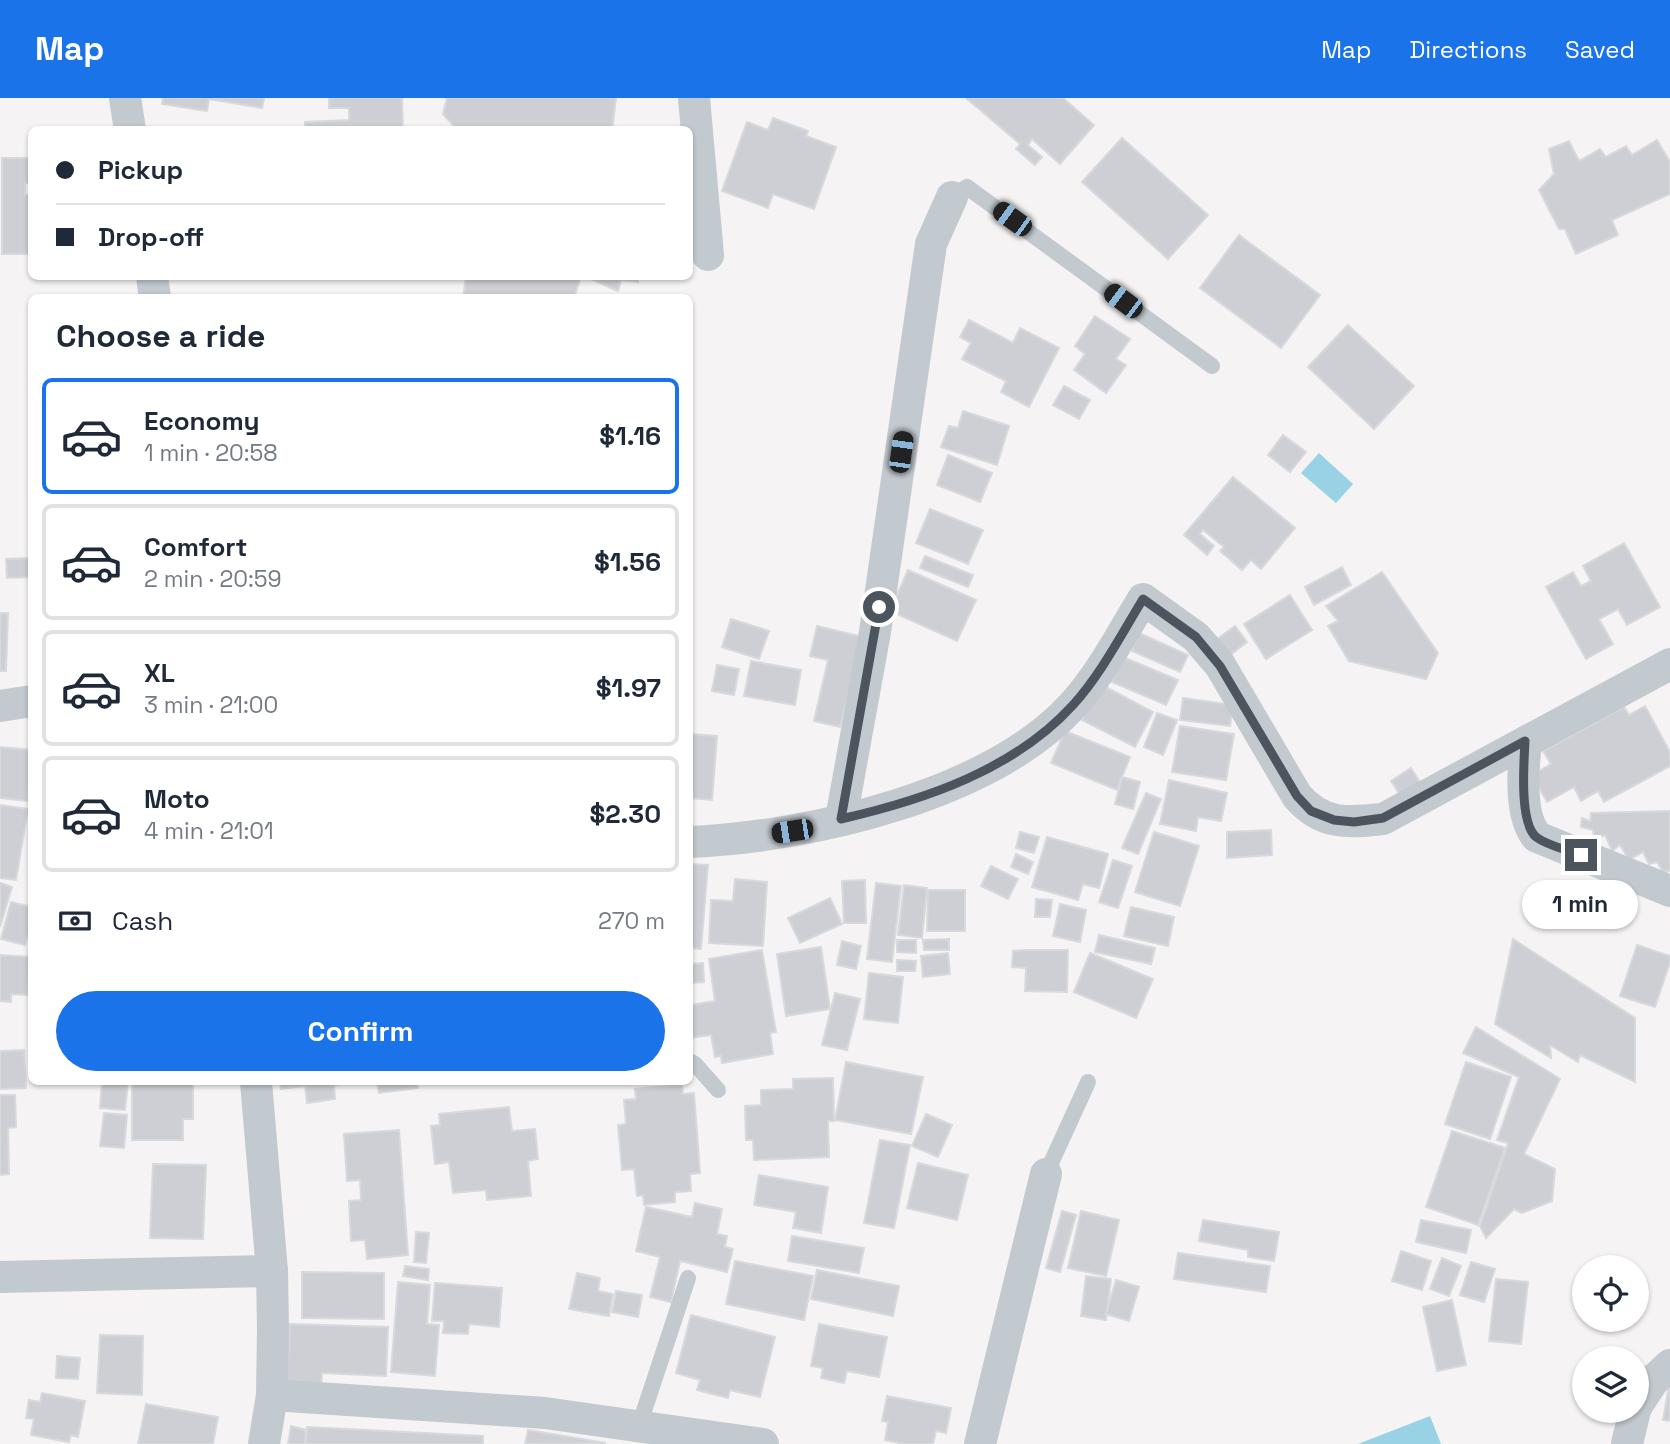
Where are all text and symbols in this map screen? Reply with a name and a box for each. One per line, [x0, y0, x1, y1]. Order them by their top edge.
text: Map [35, 28, 104, 70]
text: Map [1321, 34, 1371, 65]
text: Directions [1409, 34, 1527, 65]
text: Saved [1565, 34, 1635, 65]
text: Pickup [98, 153, 183, 187]
car [989, 198, 1036, 240]
text: Drop-off [98, 220, 204, 254]
car [1100, 280, 1147, 322]
text: Choose a ride [56, 316, 266, 356]
text: Economy [144, 404, 260, 438]
icon: car [60, 405, 123, 468]
text: $1.16 [599, 419, 661, 453]
car [888, 430, 915, 474]
text: 1 min · 20:58 [144, 438, 278, 468]
text: Comfort [144, 530, 247, 564]
icon: car [60, 531, 123, 594]
text: $1.56 [594, 545, 661, 579]
text: 2 min · 20:59 [144, 564, 282, 594]
route start [863, 591, 895, 623]
text: XL [144, 656, 175, 690]
icon: car [60, 657, 123, 720]
text: $1.97 [596, 671, 661, 705]
text: 3 min · 21:00 [144, 690, 278, 720]
text: Moto [144, 782, 210, 816]
icon: car [60, 783, 123, 846]
text: $2.30 [589, 797, 661, 831]
text: 4 min · 21:01 [144, 816, 274, 846]
car [770, 817, 815, 845]
route end [1565, 839, 1597, 871]
callout: 1 min [1523, 880, 1639, 928]
text: 1 min [1552, 889, 1608, 919]
icon: cash [56, 902, 94, 940]
text: Cash [112, 904, 173, 938]
text: 270 m [598, 906, 665, 936]
button: Confirm [56, 991, 665, 1071]
map controls [1572, 1255, 1649, 1423]
button: locate [1572, 1255, 1649, 1332]
button: layers [1572, 1346, 1649, 1423]

